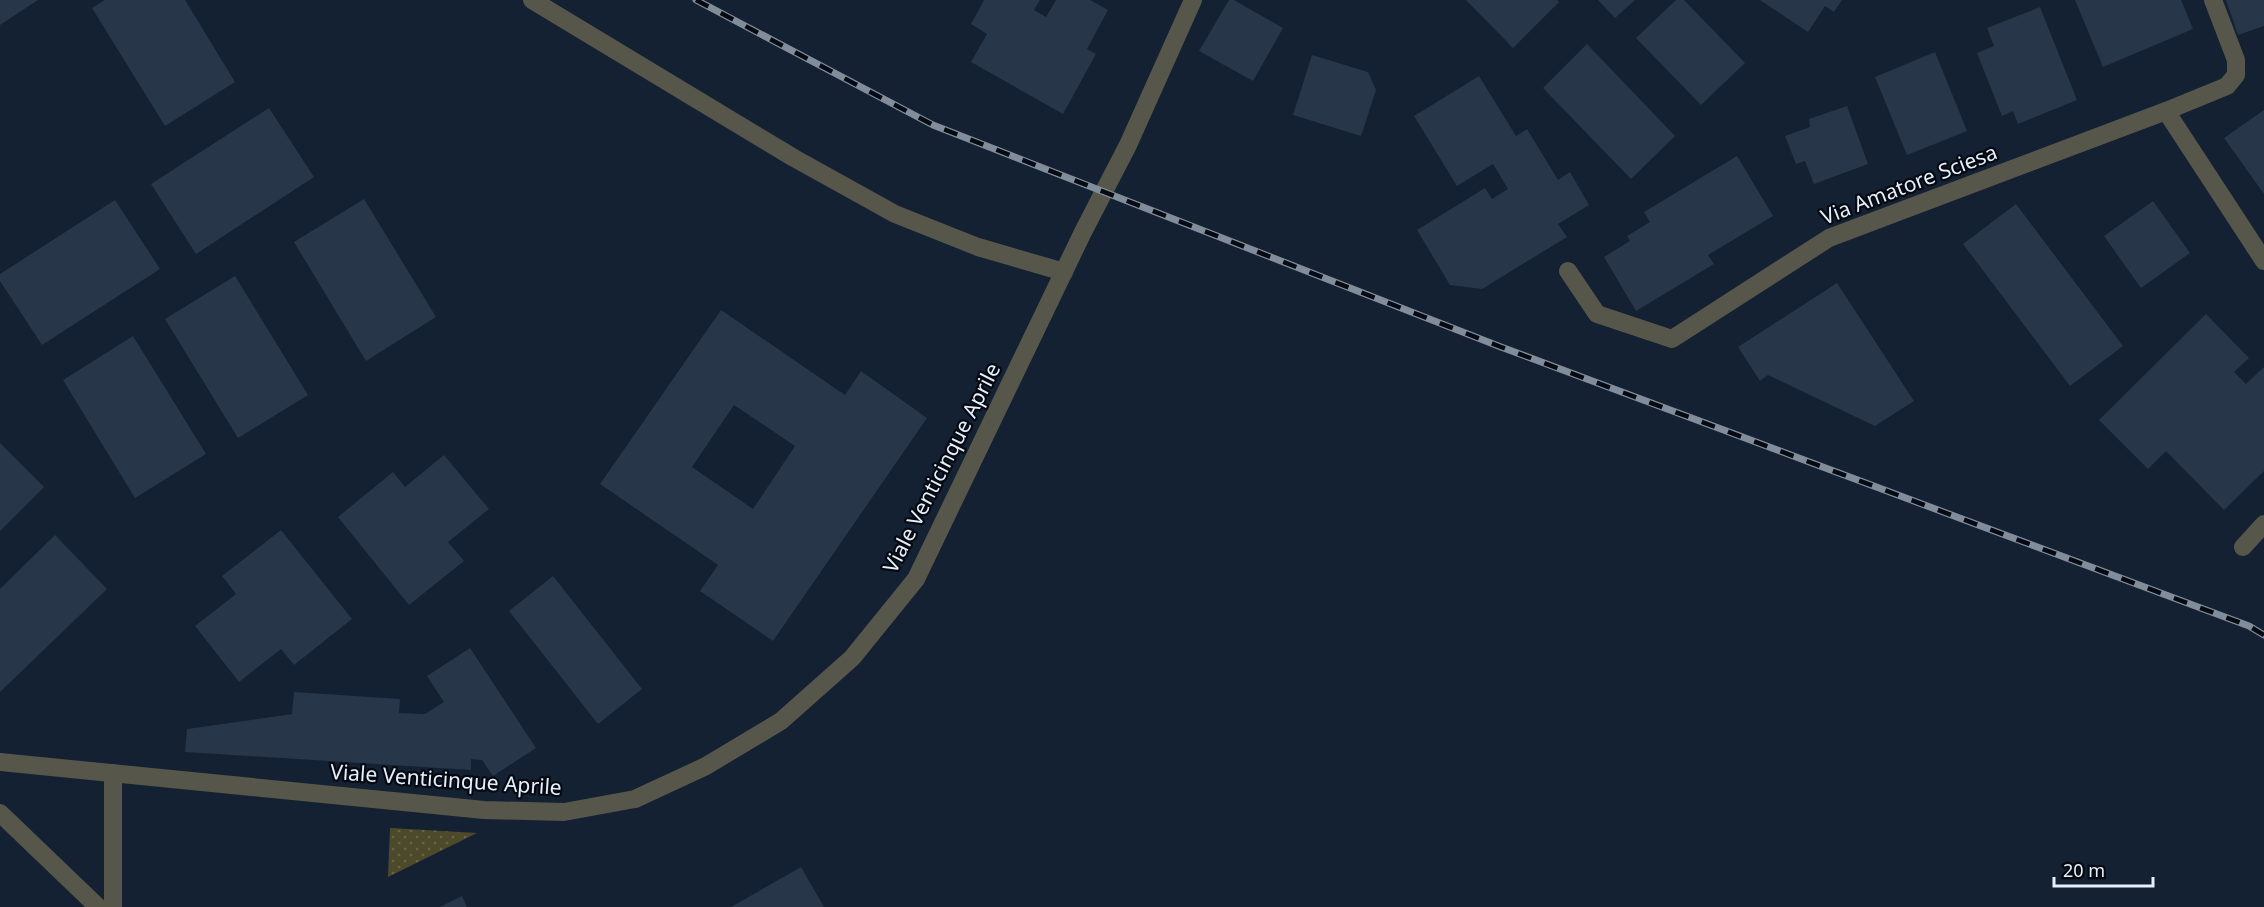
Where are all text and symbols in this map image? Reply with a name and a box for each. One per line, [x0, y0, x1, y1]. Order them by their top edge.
street label: Via Amatore Sciesa [1816, 138, 2001, 231]
street label: Viale Venticinque Aprile [876, 358, 1006, 577]
street label: Viale Venticinque Aprile [329, 757, 563, 801]
scale bar [2054, 850, 2153, 888]
text: 20 m [2063, 858, 2105, 882]

